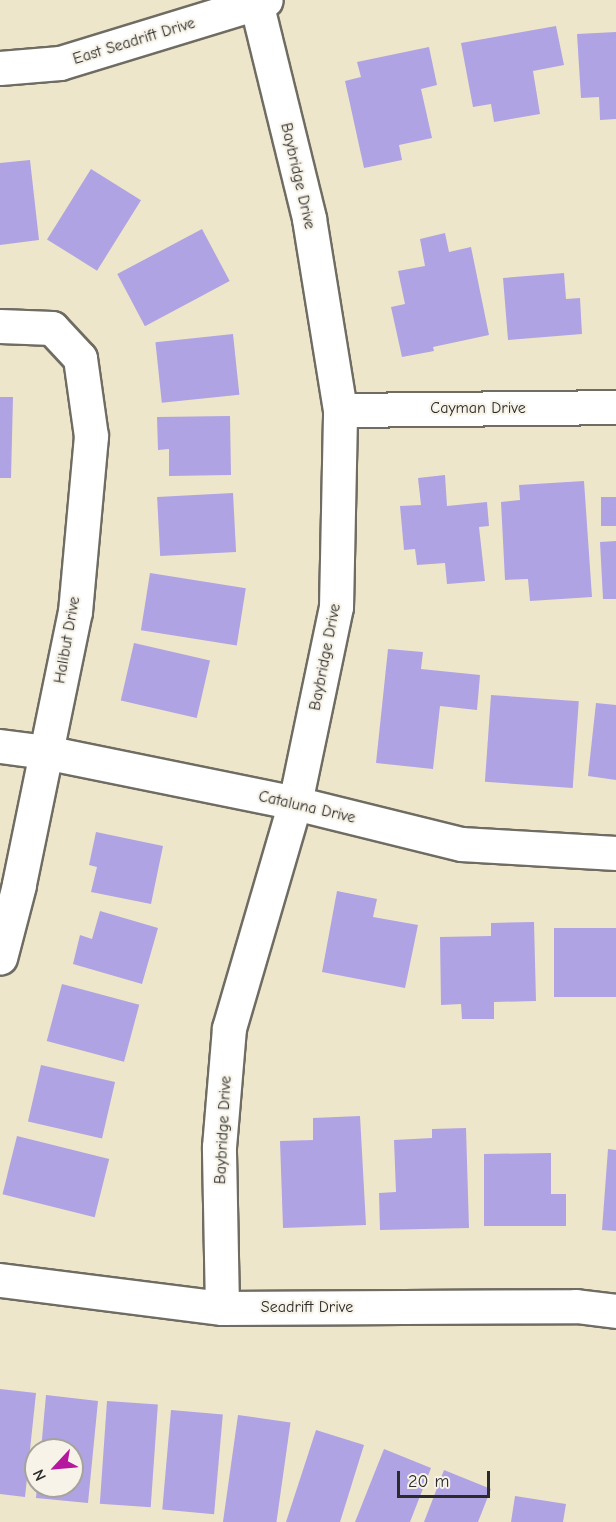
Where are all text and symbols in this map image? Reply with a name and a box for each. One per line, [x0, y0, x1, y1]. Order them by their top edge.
street label: East Seadrift Drive [71, 13, 197, 69]
street label: Baybridge Drive [276, 121, 320, 231]
street label: Cayman Drive [430, 398, 526, 418]
street label: Halibut Drive [50, 595, 84, 685]
street label: Baybridge Drive [305, 602, 345, 712]
street label: Cataluna Drive [257, 787, 357, 827]
street label: Baybridge Drive [211, 1075, 235, 1185]
street label: Seadrift Drive [261, 1297, 353, 1317]
north arrow [24, 1438, 84, 1498]
scale bar [400, 1459, 493, 1497]
text: N [29, 1466, 50, 1484]
text: 20 m [408, 1471, 449, 1492]

